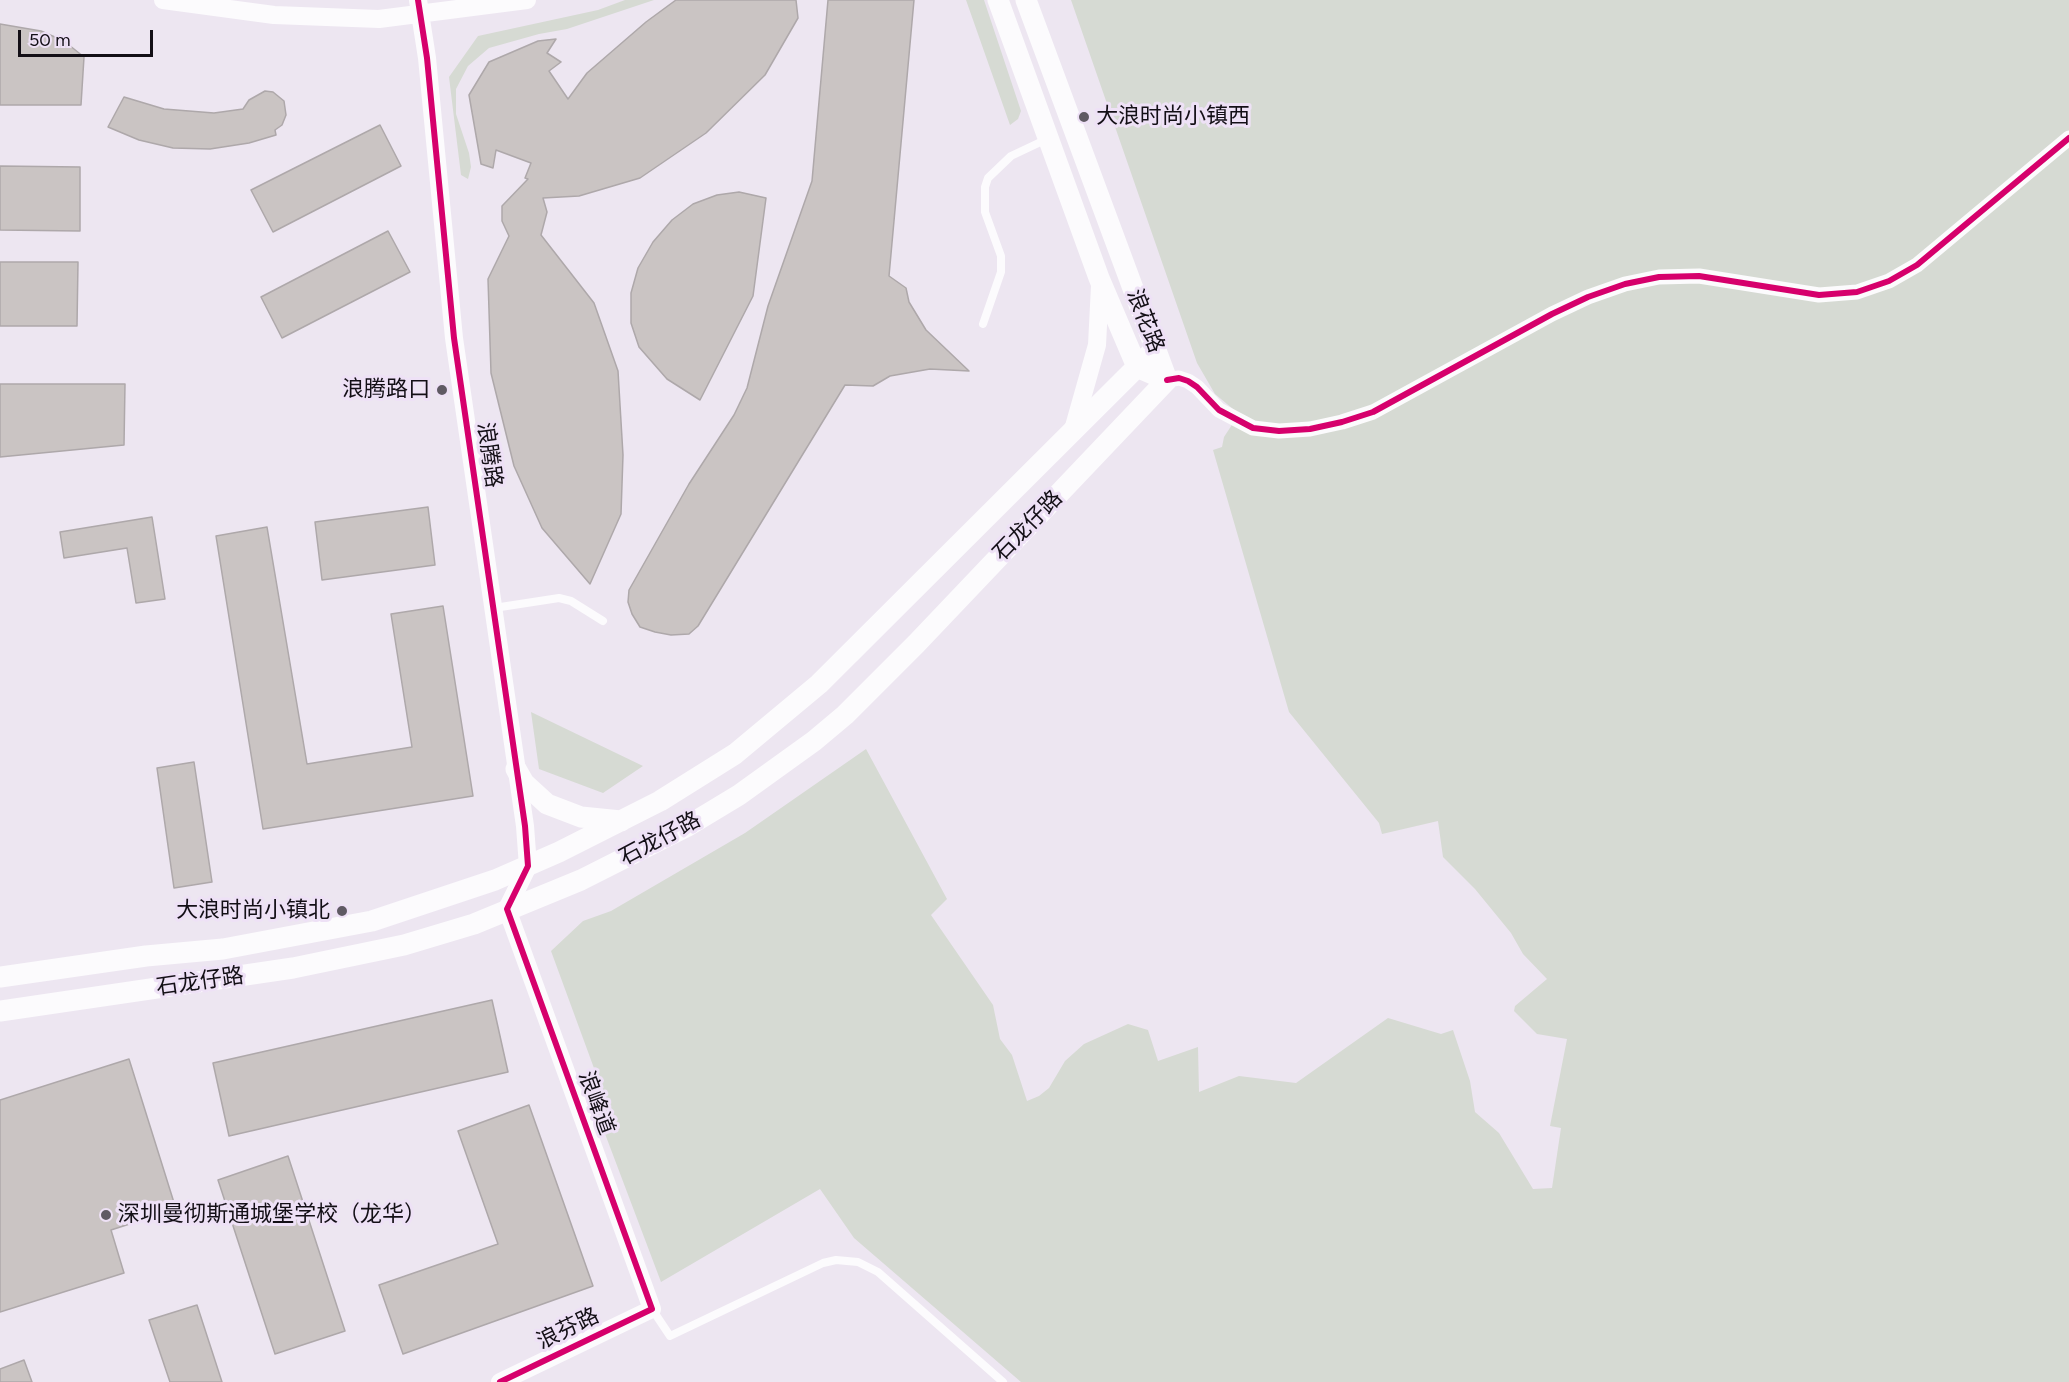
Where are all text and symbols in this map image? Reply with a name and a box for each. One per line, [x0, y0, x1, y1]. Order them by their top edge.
scale bar [21, 18, 156, 56]
text: 50 m [29, 29, 71, 51]
place label: 大浪时尚小镇西 [1096, 104, 1250, 130]
marker: 大浪时尚小镇西 [1077, 110, 1091, 124]
street label: 浪花路 [1121, 285, 1169, 357]
place label: 浪腾路口 [342, 377, 430, 403]
marker: 浪腾路口 [435, 383, 449, 397]
street label: 浪腾路 [471, 420, 507, 490]
street label: 石龙仔路 [988, 485, 1068, 567]
street label: 石龙仔路 [615, 807, 705, 871]
place label: 大浪时尚小镇北 [176, 898, 330, 924]
marker: 大浪时尚小镇北 [335, 904, 349, 918]
street label: 石龙仔路 [155, 963, 245, 1001]
street label: 浪峰道 [572, 1067, 620, 1139]
place label: 深圳曼彻斯通城堡学校（龙华） [118, 1202, 426, 1228]
marker: 深圳曼彻斯通城堡学校（龙华） [99, 1208, 113, 1222]
street label: 浪芬路 [533, 1303, 603, 1355]

